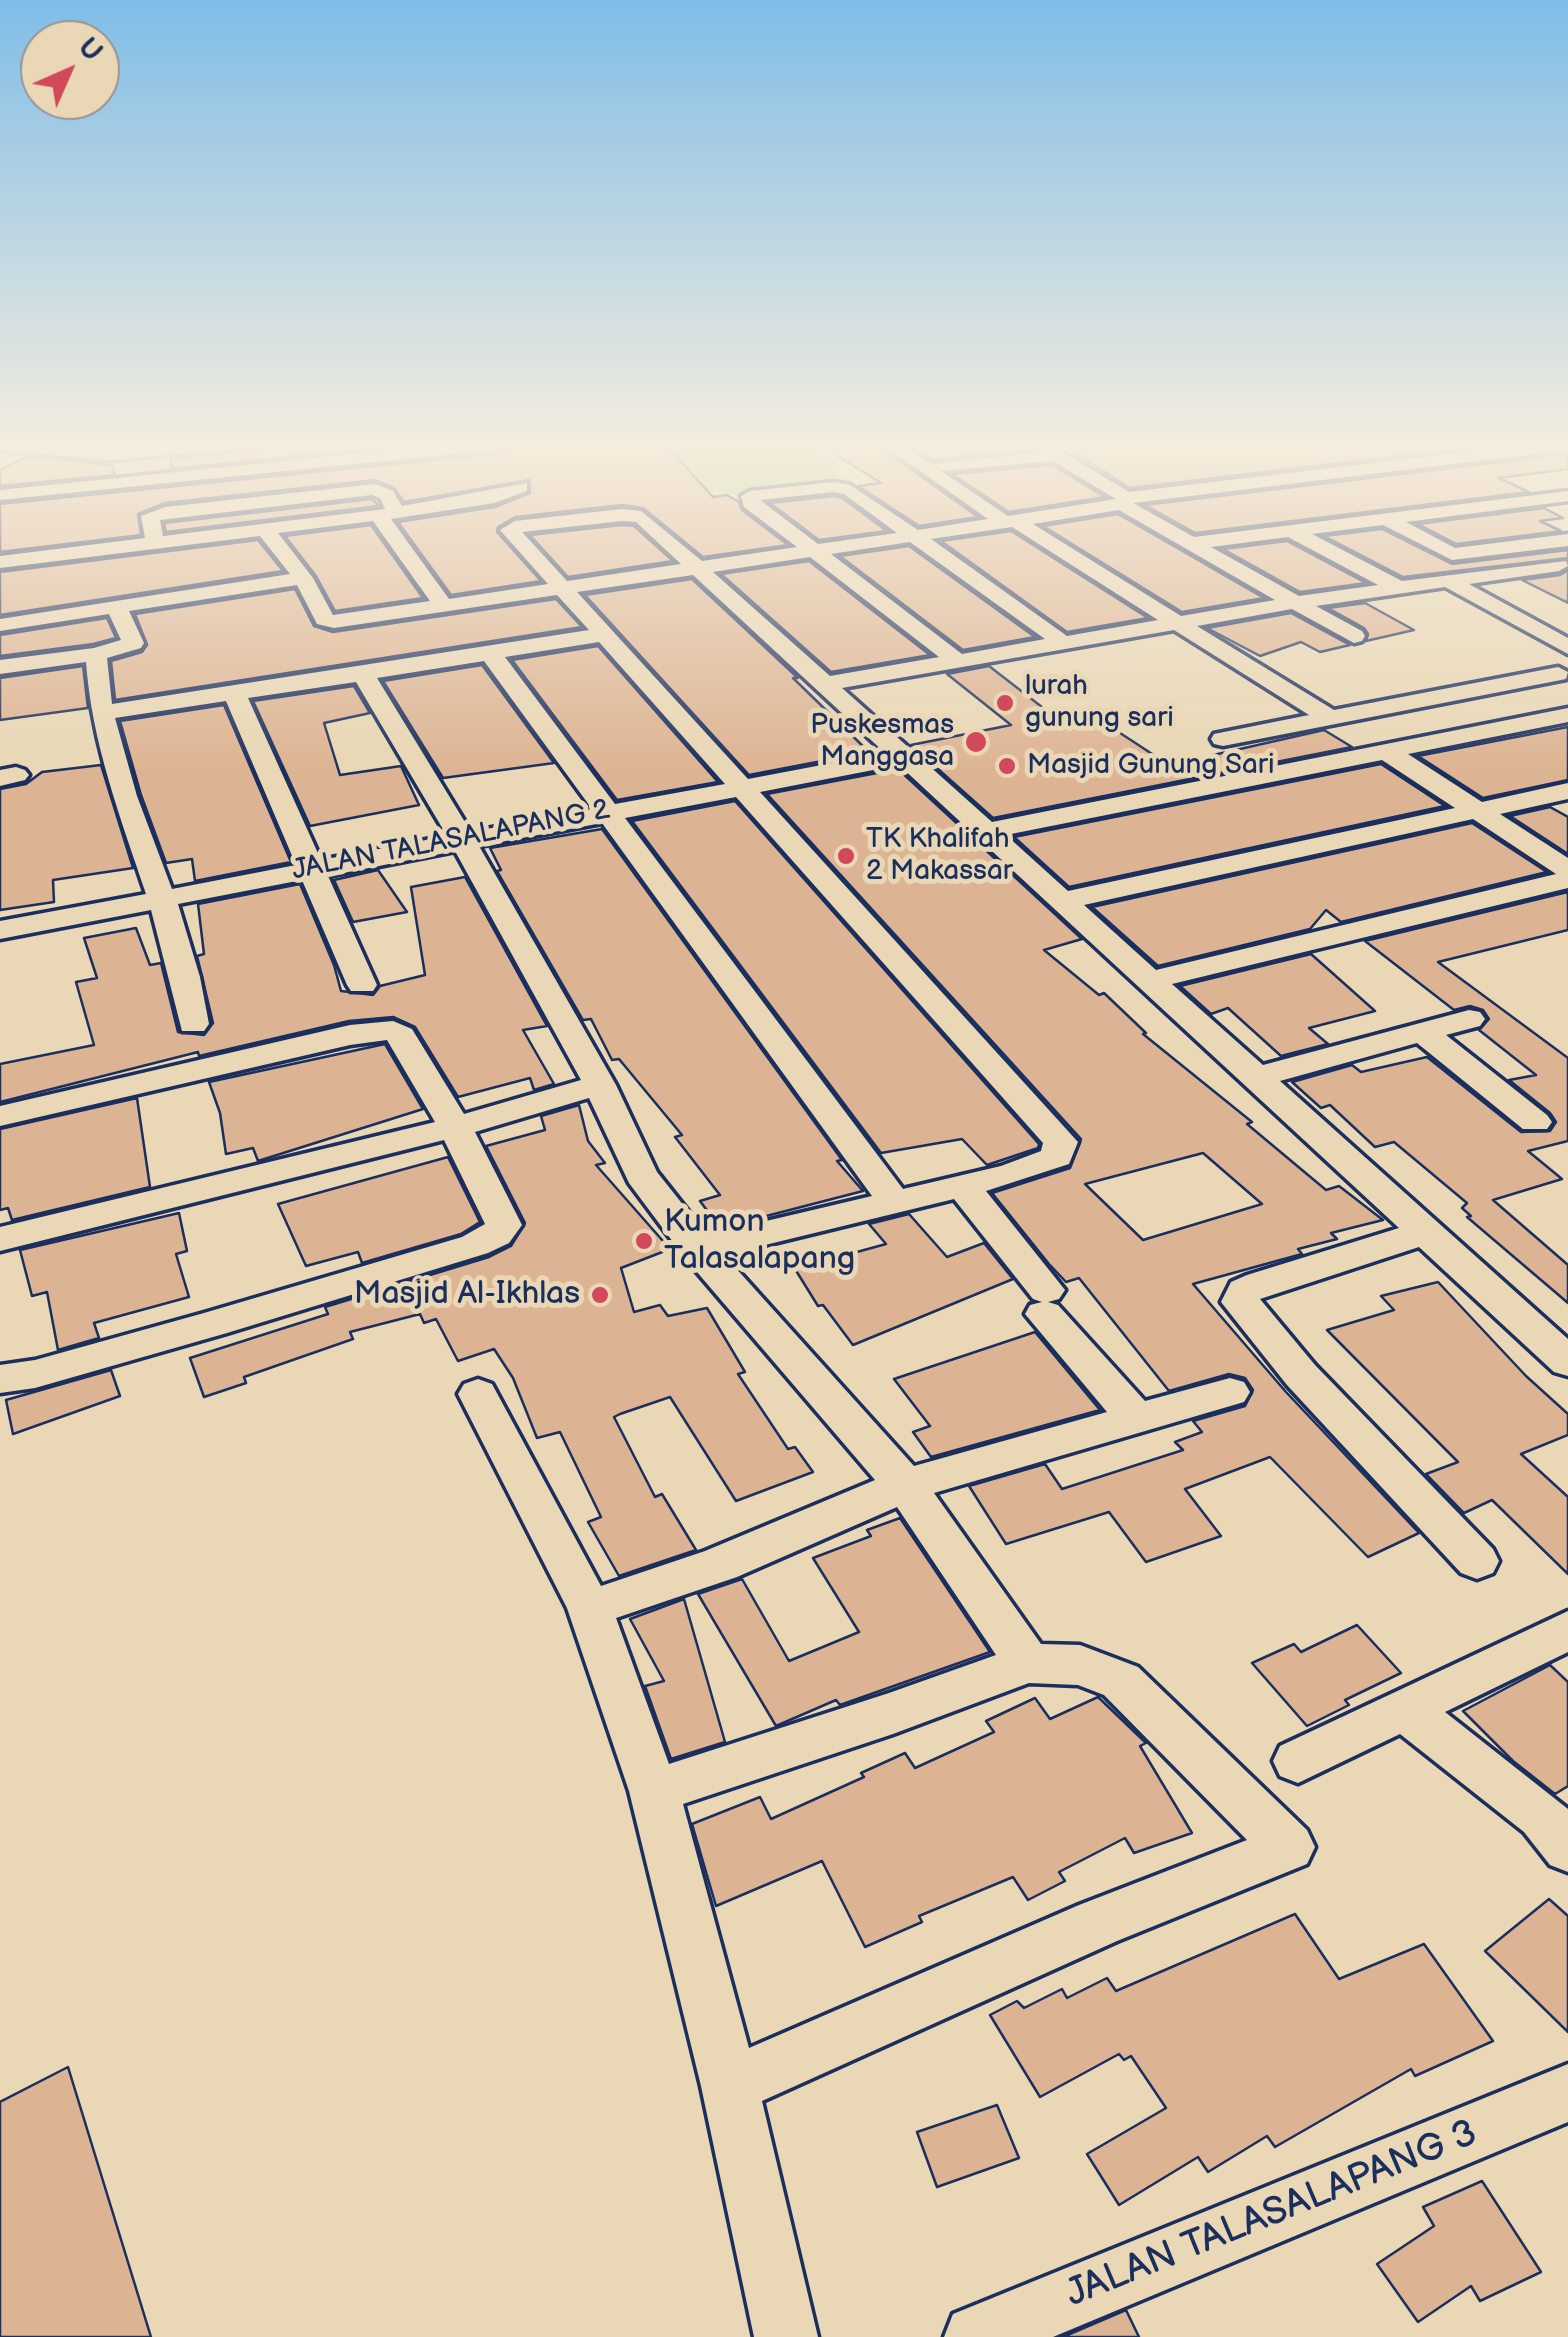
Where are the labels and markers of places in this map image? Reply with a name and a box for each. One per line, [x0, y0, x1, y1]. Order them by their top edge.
place label: lurah gunung sari [1025, 670, 1174, 736]
marker: lurah gunung sari [994, 692, 1016, 714]
place label: Puskesmas Manggasa [810, 709, 954, 775]
marker: Puskesmas Manggasa [963, 729, 989, 755]
place label: Masjid Gunung Sari [1027, 749, 1274, 783]
marker: Masjid Gunung Sari [996, 755, 1018, 777]
place label: TK Khalifah 2 Makassar [866, 823, 1013, 889]
marker: TK Khalifah 2 Makassar [835, 845, 857, 867]
place label: Kumon Talasalapang [664, 1204, 855, 1279]
marker: Kumon Talasalapang [633, 1230, 655, 1252]
place label: Masjid Al-Ikhlas [354, 1276, 580, 1314]
marker: Masjid Al-Ikhlas [589, 1284, 611, 1306]

